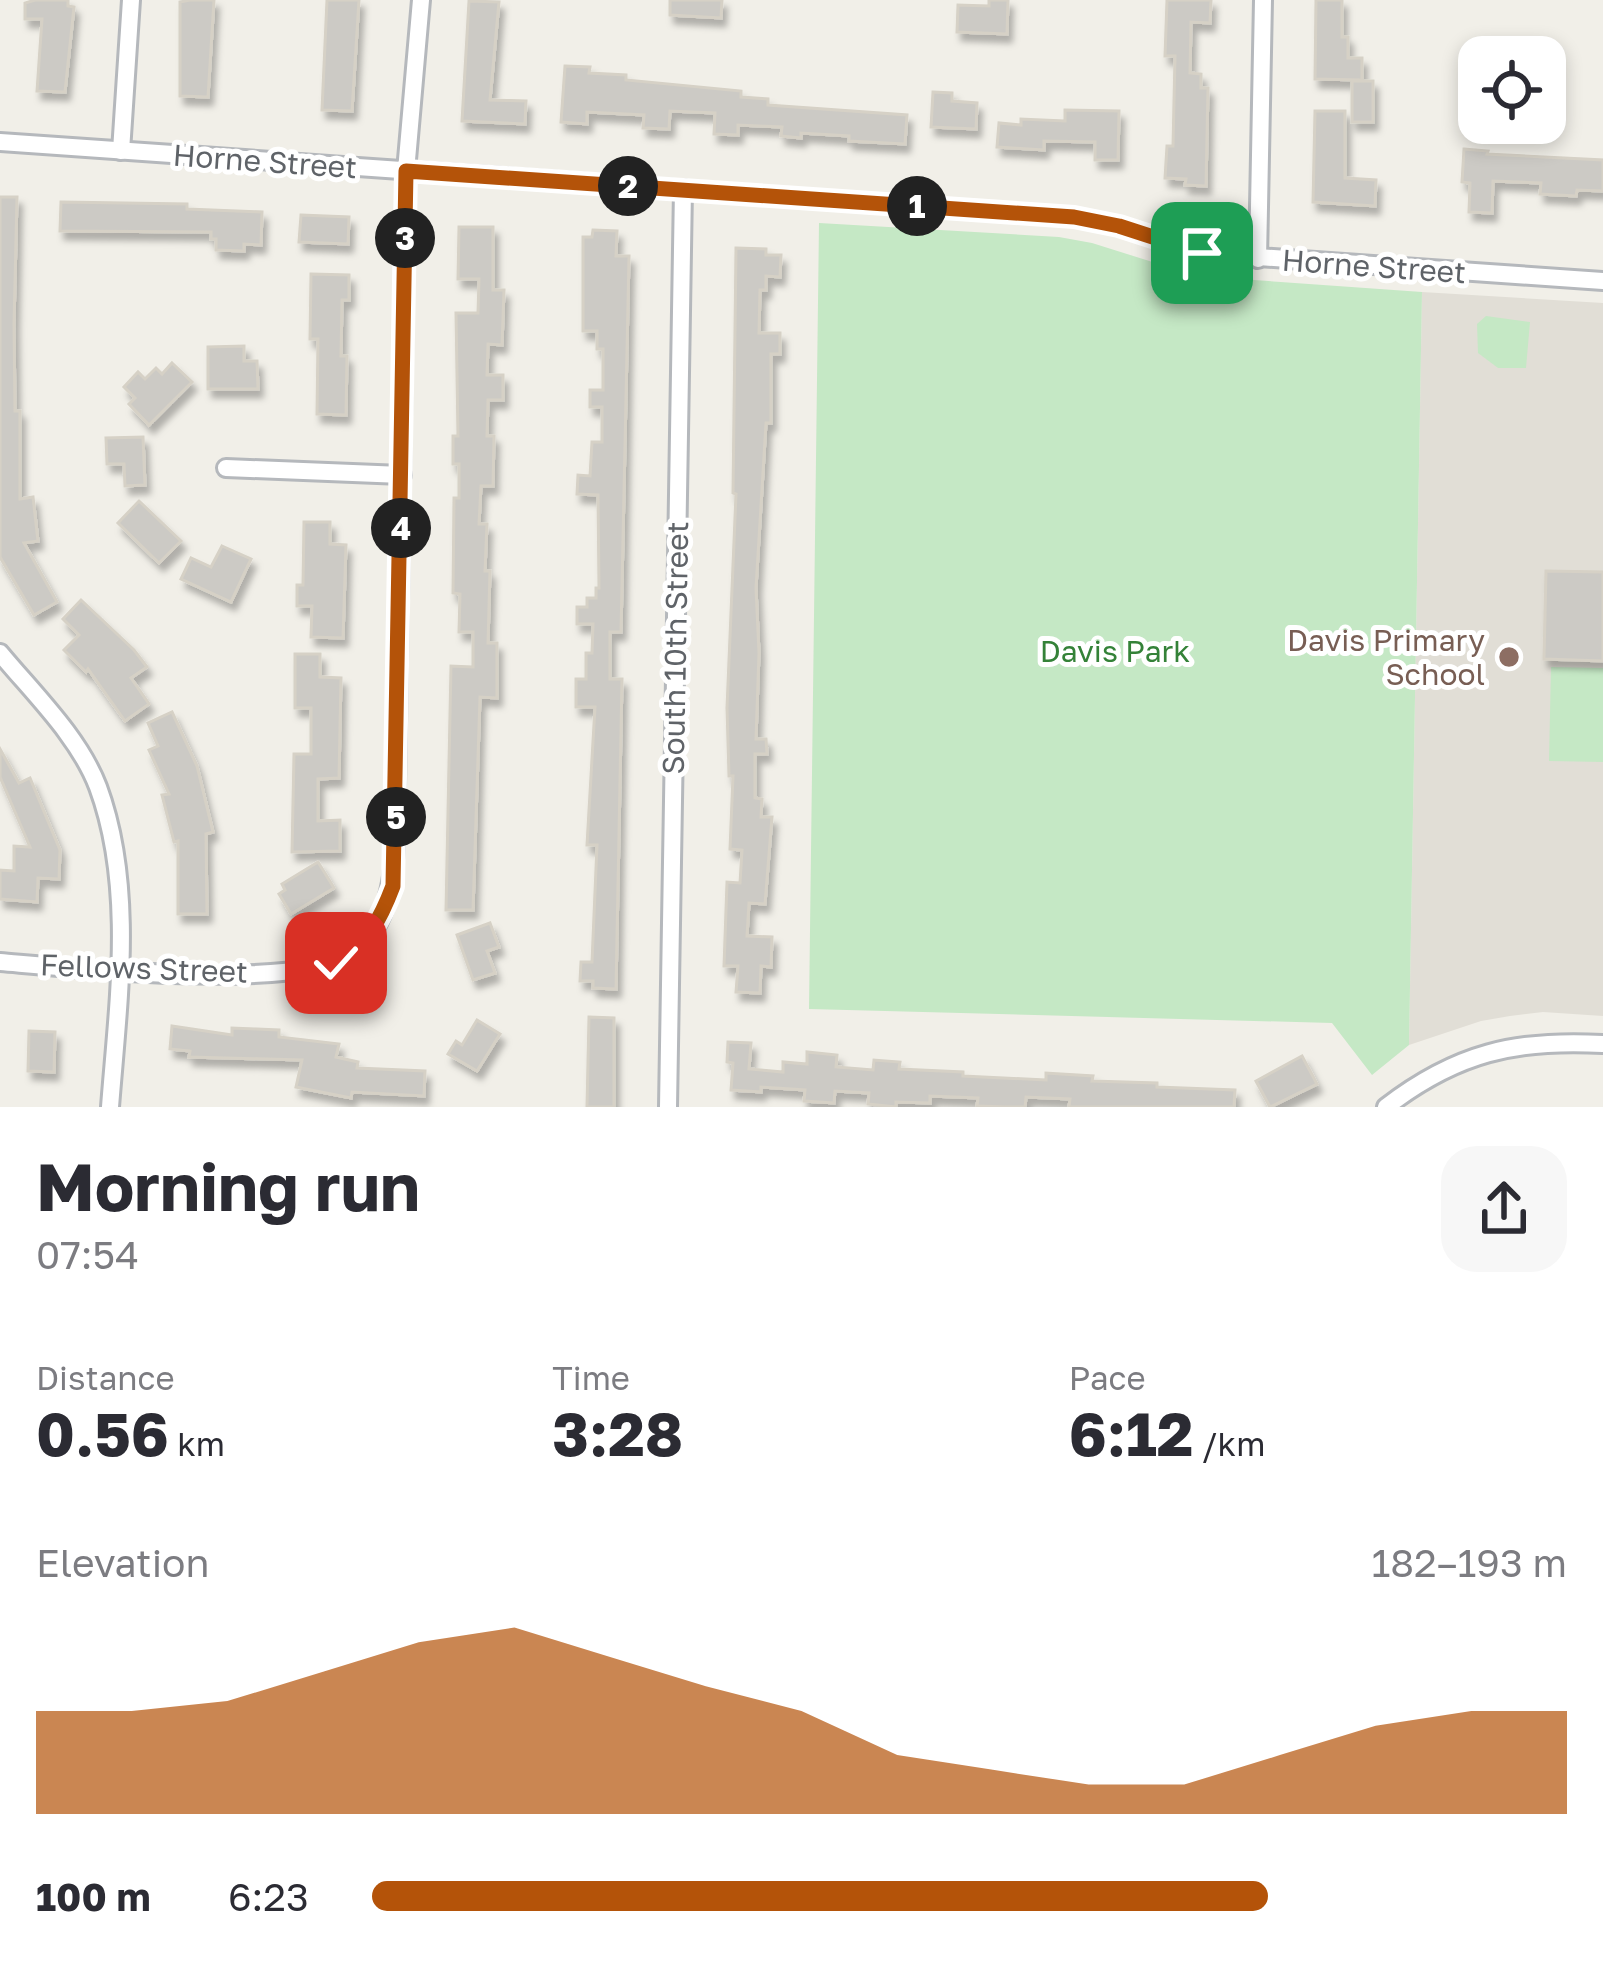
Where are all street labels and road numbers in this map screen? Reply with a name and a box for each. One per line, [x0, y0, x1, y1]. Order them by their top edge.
street label: Horne Street [172, 137, 358, 185]
street label: Horne Street [1281, 242, 1467, 290]
street label: South 10th Street [655, 521, 695, 775]
street label: Fellows Street [39, 946, 249, 990]

